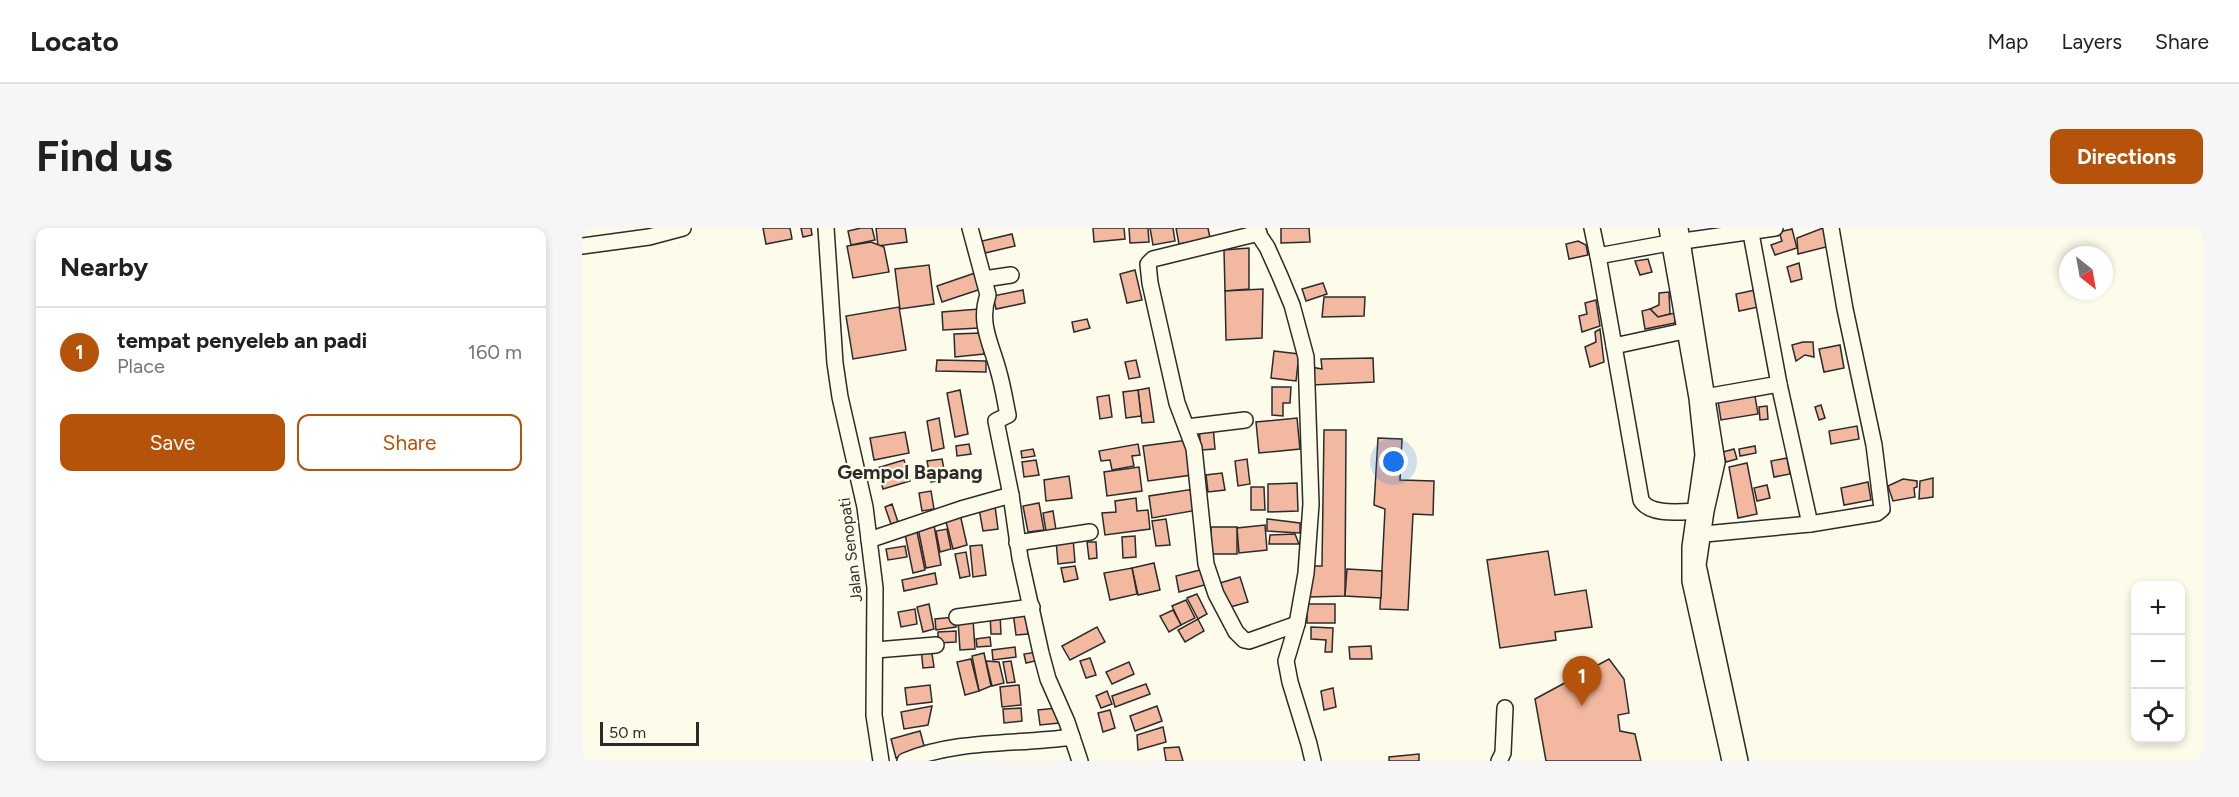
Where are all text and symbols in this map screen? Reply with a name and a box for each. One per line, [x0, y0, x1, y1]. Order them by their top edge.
text: Locato [30, 24, 119, 58]
text: Map [1988, 29, 2028, 54]
text: Layers [2061, 29, 2122, 54]
text: Share [2155, 29, 2209, 54]
button: Directions [2050, 129, 2203, 184]
text: Find us [36, 131, 173, 182]
north arrow [2059, 246, 2113, 300]
text: Nearby [60, 251, 148, 283]
text: tempat penyeleb an padi [117, 327, 367, 354]
text: 1 [75, 340, 84, 364]
text: 160 m [468, 340, 522, 364]
text: Place [117, 354, 165, 378]
button: Save [60, 414, 285, 471]
button: Share [297, 414, 522, 471]
your location [1379, 447, 1408, 476]
district label: Gempol Bapang [837, 460, 983, 484]
street label: Jalan Senopati [835, 497, 866, 603]
map controls [2131, 581, 2185, 743]
button: + [2131, 581, 2185, 635]
button: − [2131, 635, 2185, 689]
pin: 1 [1562, 656, 1602, 706]
button: locate [2131, 689, 2185, 743]
scale bar [600, 719, 699, 746]
text: 50 m [609, 723, 646, 742]

